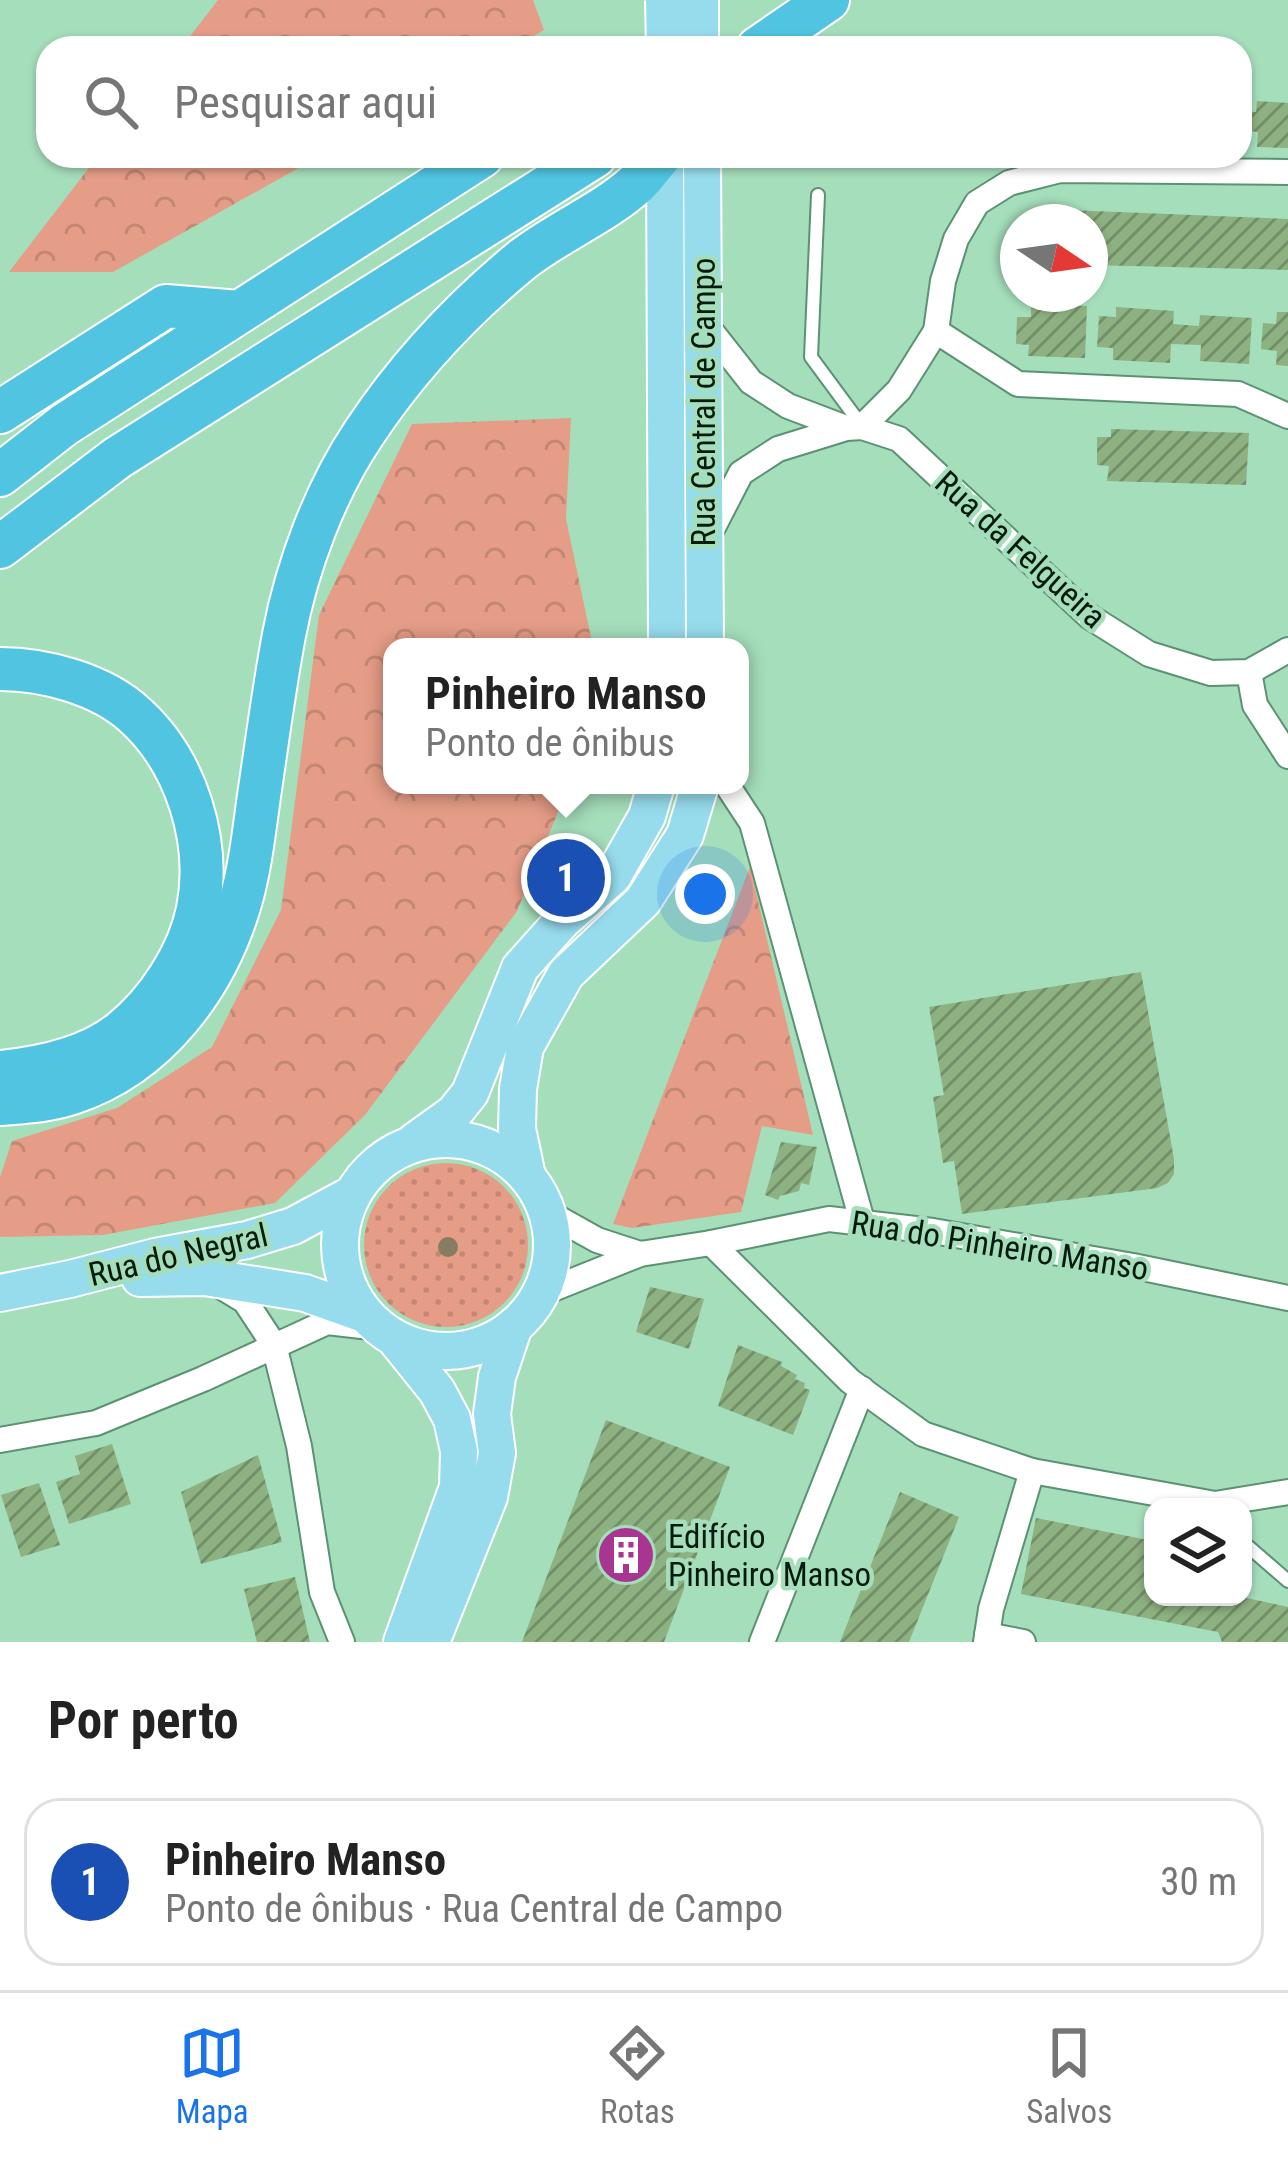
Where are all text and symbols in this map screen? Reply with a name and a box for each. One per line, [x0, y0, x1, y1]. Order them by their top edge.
search box [36, 36, 1252, 168]
icon: search [78, 69, 144, 135]
text: Pesquisar aqui [174, 76, 437, 129]
north arrow [1000, 204, 1108, 312]
street label: Rua Central de Campo [684, 258, 723, 546]
street label: Rua da Felgueira [927, 463, 1114, 636]
popup [383, 638, 749, 794]
text: Pinheiro Manso [425, 667, 707, 720]
text: Ponto de ônibus [425, 720, 675, 766]
pin: 1 [527, 833, 605, 923]
your location [675, 864, 735, 924]
street label: Rua do Pinheiro Manso [849, 1203, 1151, 1288]
street label: Rua do Negral [85, 1215, 271, 1294]
map controls [1144, 1498, 1252, 1606]
button: layers [1144, 1498, 1252, 1606]
place label: Edifício Pinheiro Manso [668, 1517, 871, 1594]
building icon: Edifício Pinheiro Manso [595, 1524, 657, 1586]
text: Por perto [48, 1691, 239, 1750]
text: Pinheiro Manso [165, 1833, 446, 1886]
text: 1 [80, 1859, 100, 1905]
text: 30 m [1160, 1859, 1237, 1905]
text: Ponto de ônibus · Rua Central de Campo [165, 1886, 783, 1932]
tab: Mapa [176, 2020, 249, 2131]
tab: Rotas [600, 2020, 675, 2131]
tab: Salvos [1026, 2020, 1112, 2131]

